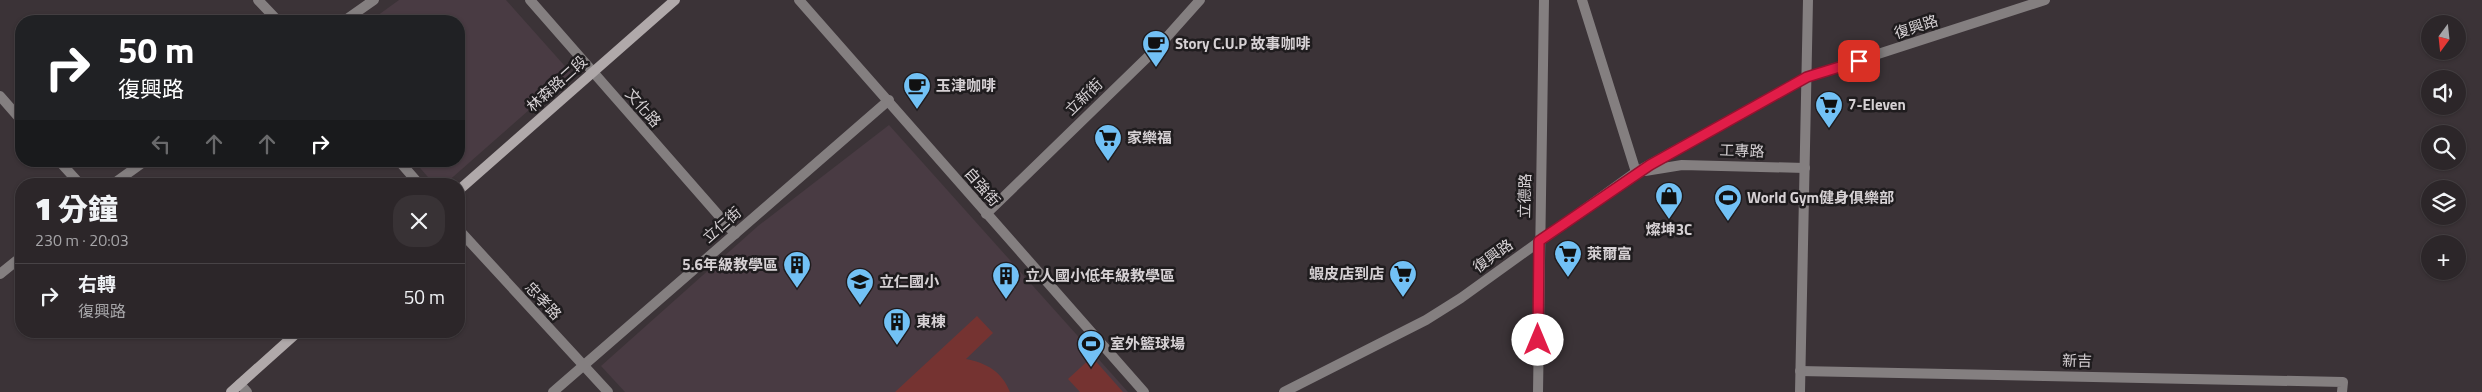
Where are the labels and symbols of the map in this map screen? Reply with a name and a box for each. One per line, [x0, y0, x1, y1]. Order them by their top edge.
street label: 復興路 [1891, 9, 1941, 44]
north arrow [2421, 15, 2466, 60]
cafe icon: Story C.U.P 故事咖啡 [1141, 29, 1171, 68]
place label: Story C.U.P 故事咖啡 [1175, 32, 1310, 55]
pin [1838, 40, 1880, 82]
street label: 林森路二段 [521, 50, 592, 117]
cafe icon: 玉津咖啡 [902, 71, 932, 110]
street label: 立新街 [1059, 73, 1108, 121]
place label: 玉津咖啡 [936, 74, 996, 97]
street label: 文化路 [620, 83, 667, 132]
supermarket icon: 7-Eleven [1814, 90, 1844, 129]
place label: 7-Eleven [1848, 93, 1906, 116]
supermarket icon: 家樂福 [1093, 123, 1123, 162]
place label: 家樂福 [1127, 126, 1172, 149]
street label: 工專路 [1719, 138, 1765, 163]
street label: 自強街 [959, 162, 1006, 211]
street label: 立德路 [1513, 173, 1536, 219]
shop icon: 燦坤3C [1654, 181, 1684, 220]
sports icon: World Gym健身俱樂部 [1713, 183, 1743, 222]
place label: World Gym健身俱樂部 [1747, 186, 1894, 209]
street label: 立仁街 [697, 201, 746, 248]
place label: 燦坤3C [1646, 218, 1692, 241]
street label: 復興路 [1468, 233, 1518, 278]
supermarket icon: 萊爾富 [1553, 239, 1583, 278]
place label: 萊爾富 [1587, 242, 1632, 265]
building icon: 5.6年級教學區 [782, 250, 812, 289]
place label: 5.6年級教學區 [682, 253, 778, 276]
supermarket icon: 蝦皮店到店 [1388, 259, 1418, 298]
building icon: 立人國小低年級教學區 [991, 261, 1021, 300]
place label: 蝦皮店到店 [1309, 262, 1384, 285]
place label: 立人國小低年級教學區 [1025, 264, 1175, 287]
school or university icon: 立仁國小 [845, 267, 875, 306]
place label: 立仁國小 [879, 270, 940, 293]
street label: 忠孝路 [520, 276, 567, 325]
building icon: 東棟 [882, 307, 912, 346]
place label: 東棟 [916, 310, 946, 333]
position arrow [1511, 313, 1563, 365]
sports icon: 室外籃球場 [1076, 329, 1106, 368]
place label: 室外籃球場 [1110, 332, 1185, 355]
street label: 新吉 [2062, 349, 2092, 372]

